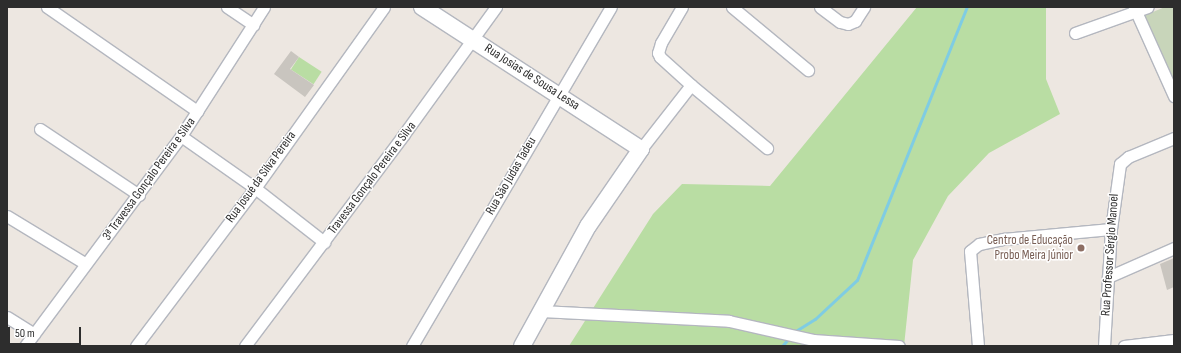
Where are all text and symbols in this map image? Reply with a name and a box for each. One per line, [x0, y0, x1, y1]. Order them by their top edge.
street label: Rua Josias de Sousa Lessa [482, 40, 582, 114]
street label: 3ª Travessa Gonçalo Pereira e Silva [99, 115, 199, 243]
street label: Travessa Gonçalo Pereira e Silva [325, 119, 419, 237]
street label: Rua Josué da Silva Pereira [223, 128, 299, 226]
street label: Rua São Judas Tadeu [482, 134, 540, 218]
street label: Rua Professor Sérgio Manoel [1098, 193, 1122, 317]
place label: Centro de Educação Probo Meira Júnior [987, 233, 1073, 264]
marker: Centro de Educação Probo Meira Júnior [1076, 243, 1086, 253]
scale bar [10, 319, 83, 345]
text: 50 m [15, 326, 35, 341]

